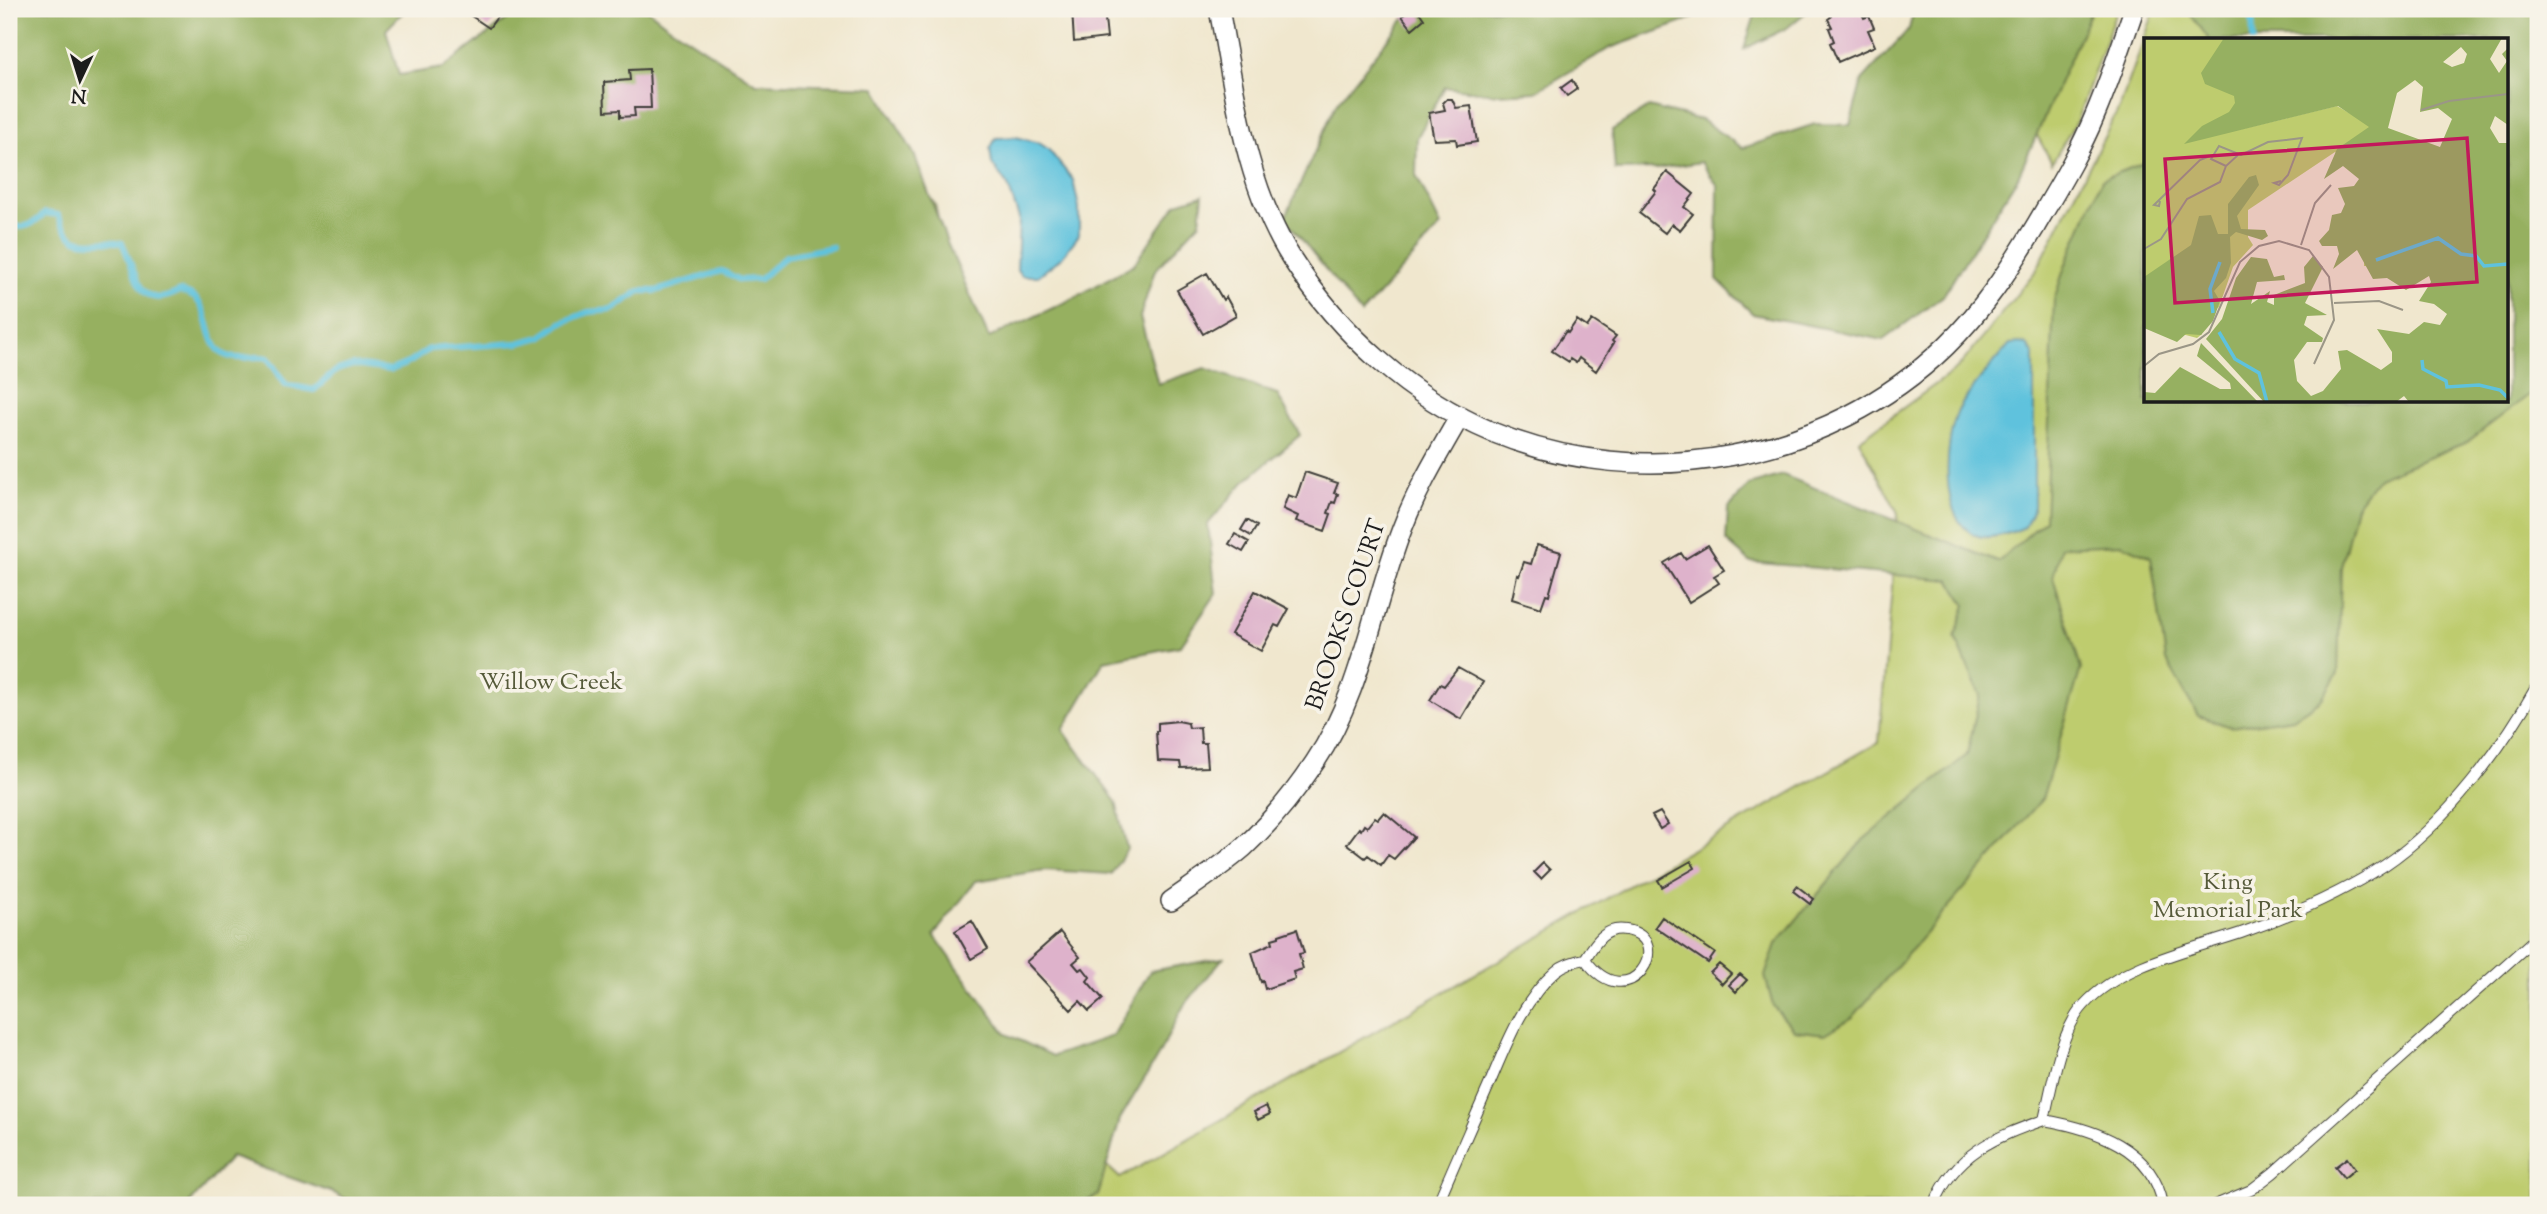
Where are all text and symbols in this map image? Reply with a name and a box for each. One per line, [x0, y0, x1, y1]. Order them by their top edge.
inset map [2144, 38, 2508, 402]
north arrow [46, 46, 116, 116]
text: N [70, 80, 87, 108]
street label: BROOKS COURT [1298, 515, 1396, 715]
park label: Willow Creek [479, 666, 623, 700]
park label: King Memorial Park [2153, 866, 2303, 928]

